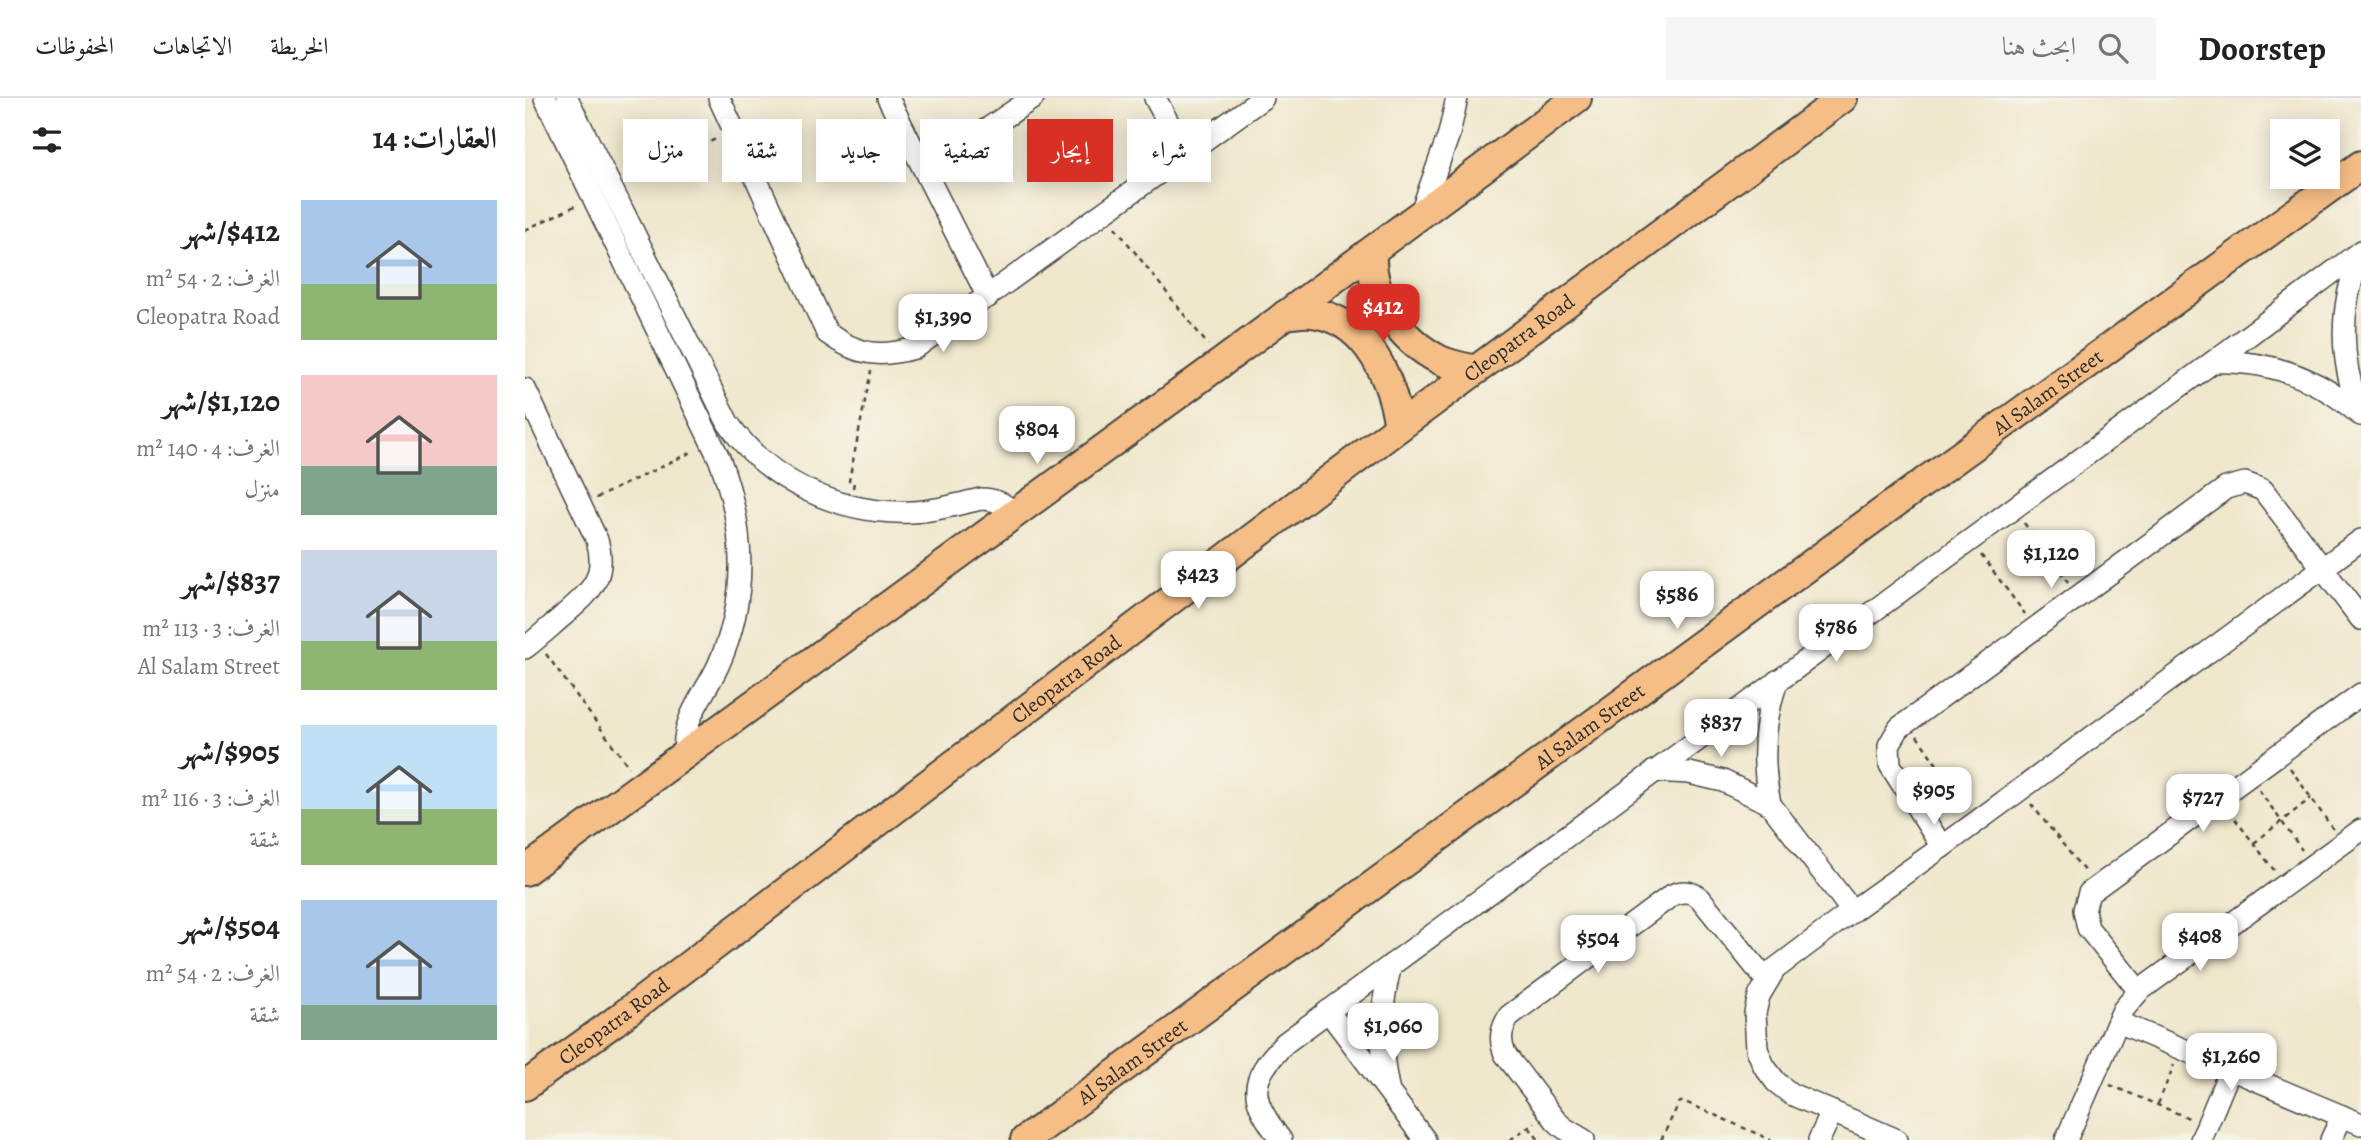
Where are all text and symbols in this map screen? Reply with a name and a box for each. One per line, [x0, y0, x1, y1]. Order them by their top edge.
search box [1666, 17, 2156, 80]
text: Doorstep [2198, 26, 2326, 71]
text: ابحث هنا [2002, 29, 2076, 64]
icon: search [2094, 29, 2132, 67]
text: المحفوظات [35, 30, 114, 62]
text: الاتجاهات [152, 30, 232, 62]
text: الخريطة [270, 30, 329, 62]
text: العقارات: 14 [373, 118, 497, 158]
chip: منزل [623, 119, 708, 182]
chip: شقة [722, 119, 802, 182]
chip: جديد [816, 119, 906, 182]
chip: تصفية [920, 119, 1013, 182]
chip: إيجار [1027, 119, 1113, 182]
chip: شراء [1127, 119, 1211, 182]
map controls [2270, 119, 2340, 189]
button: layers [2270, 119, 2340, 189]
icon: filters [28, 121, 66, 159]
text: $412/شهر [182, 211, 280, 251]
icon: home [357, 228, 441, 312]
text: الغرف: 2 · 54 m² [146, 263, 280, 294]
pin: $412 [1342, 285, 1424, 344]
street label: Cleopatra Road [1458, 287, 1581, 388]
text: $412 [1363, 291, 1403, 322]
pin: $1,390 [886, 294, 1000, 354]
text: Cleopatra Road [136, 301, 280, 332]
text: $1,390 [914, 301, 972, 332]
street label: Al Salam Street [1986, 343, 2109, 442]
text: $1,120/شهر [163, 381, 280, 421]
icon: home [357, 403, 441, 487]
pin: $804 [996, 406, 1078, 466]
text: $804 [1015, 413, 1059, 444]
text: الغرف: 4 · 140 m² [136, 433, 280, 464]
text: منزل [245, 474, 280, 505]
pin: $1,120 [1994, 531, 2108, 590]
text: $1,120 [2023, 537, 2079, 568]
pin: $423 [1157, 552, 1239, 611]
text: $423 [1177, 558, 1219, 589]
text: $837/شهر [182, 561, 280, 601]
pin: $586 [1636, 572, 1718, 631]
icon: home [357, 578, 441, 662]
text: $586 [1656, 578, 1698, 609]
pin: $786 [1795, 604, 1877, 664]
text: $786 [1815, 611, 1857, 642]
text: الغرف: 3 · 113 m² [142, 613, 280, 644]
street label: Cleopatra Road [1005, 628, 1128, 730]
text: Al Salam Street [138, 651, 280, 682]
street label: Al Salam Street [1528, 677, 1650, 777]
pin: $837 [1680, 700, 1762, 759]
text: $837 [1700, 706, 1742, 737]
text: $905/شهر [180, 731, 280, 771]
icon: home [357, 753, 441, 837]
pin: $905 [1893, 768, 1975, 827]
text: $905 [1913, 774, 1955, 805]
pin: $727 [2162, 774, 2244, 834]
text: $727 [2182, 781, 2224, 812]
text: الغرف: 3 · 116 m² [141, 783, 280, 814]
text: شقة [250, 824, 280, 855]
text: $504/شهر [180, 906, 280, 946]
pin: $408 [2159, 914, 2241, 973]
pin: $504 [1557, 916, 1639, 975]
text: $408 [2178, 920, 2222, 951]
text: $504 [1577, 922, 1619, 953]
icon: home [357, 928, 441, 1012]
text: الغرف: 2 · 54 m² [146, 958, 280, 989]
street label: Cleopatra Road [553, 970, 676, 1072]
text: شقة [250, 999, 280, 1030]
pin: $1,060 [1336, 1004, 1450, 1063]
text: $1,060 [1363, 1010, 1423, 1041]
street label: Al Salam Street [1071, 1012, 1193, 1112]
pin: $1,260 [2174, 1034, 2288, 1093]
text: $1,260 [2202, 1040, 2260, 1071]

